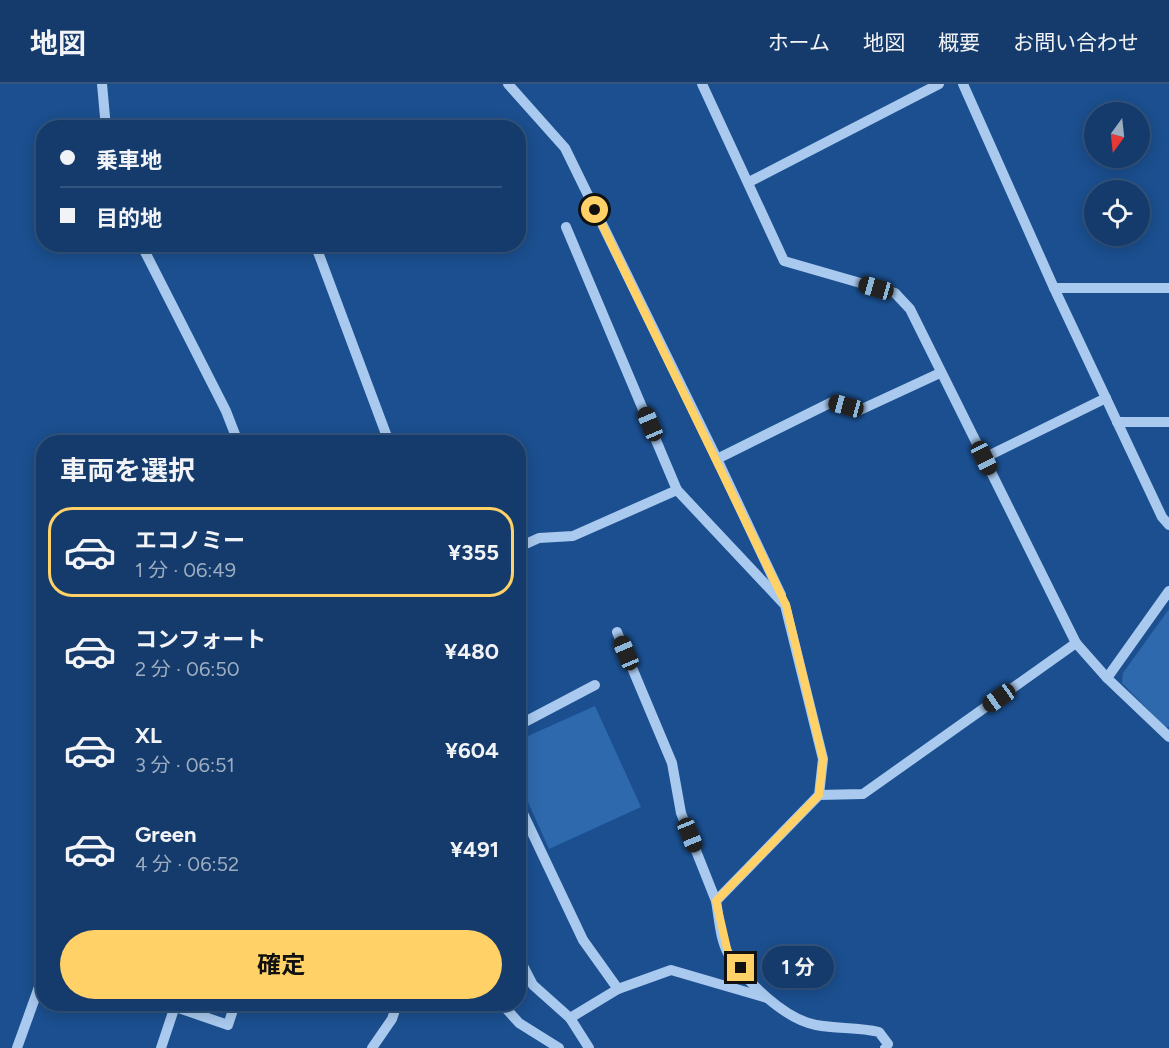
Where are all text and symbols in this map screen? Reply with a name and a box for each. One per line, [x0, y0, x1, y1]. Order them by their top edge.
text: 地図 [30, 26, 86, 60]
text: ホーム [768, 30, 830, 55]
text: 地図 [863, 30, 905, 55]
text: 概要 [938, 30, 980, 55]
text: お問い合わせ [1013, 30, 1139, 55]
north arrow [1084, 102, 1150, 168]
map controls [1084, 102, 1150, 246]
text: 乗車地 [96, 147, 162, 174]
button: locate [1084, 180, 1150, 246]
route start [581, 196, 608, 223]
text: 目的地 [96, 205, 162, 232]
car [856, 274, 896, 302]
car [826, 393, 866, 419]
car [635, 404, 665, 444]
car [968, 438, 1000, 478]
text: 車両を選択 [60, 454, 195, 487]
icon: car [63, 525, 117, 579]
text: エコノミー [135, 527, 245, 554]
text: ¥355 [448, 539, 499, 566]
text: 1 分 · 06:49 [135, 558, 236, 582]
icon: car [63, 624, 117, 678]
text: コンフォート [135, 626, 266, 653]
car [611, 633, 641, 673]
text: ¥480 [444, 638, 499, 665]
text: 2 分 · 06:50 [135, 657, 240, 681]
car [979, 680, 1019, 716]
text: XL [135, 722, 162, 749]
icon: car [63, 723, 117, 777]
text: ¥604 [445, 737, 499, 764]
text: 3 分 · 06:51 [135, 753, 235, 777]
car [675, 815, 705, 855]
text: Green [135, 821, 197, 848]
icon: car [63, 822, 117, 876]
text: ¥491 [450, 836, 499, 863]
text: 4 分 · 06:52 [135, 852, 239, 876]
button: 確定 [60, 930, 502, 999]
callout: 1 分 [762, 947, 834, 989]
route end [727, 954, 754, 981]
text: 1 分 [781, 955, 815, 979]

